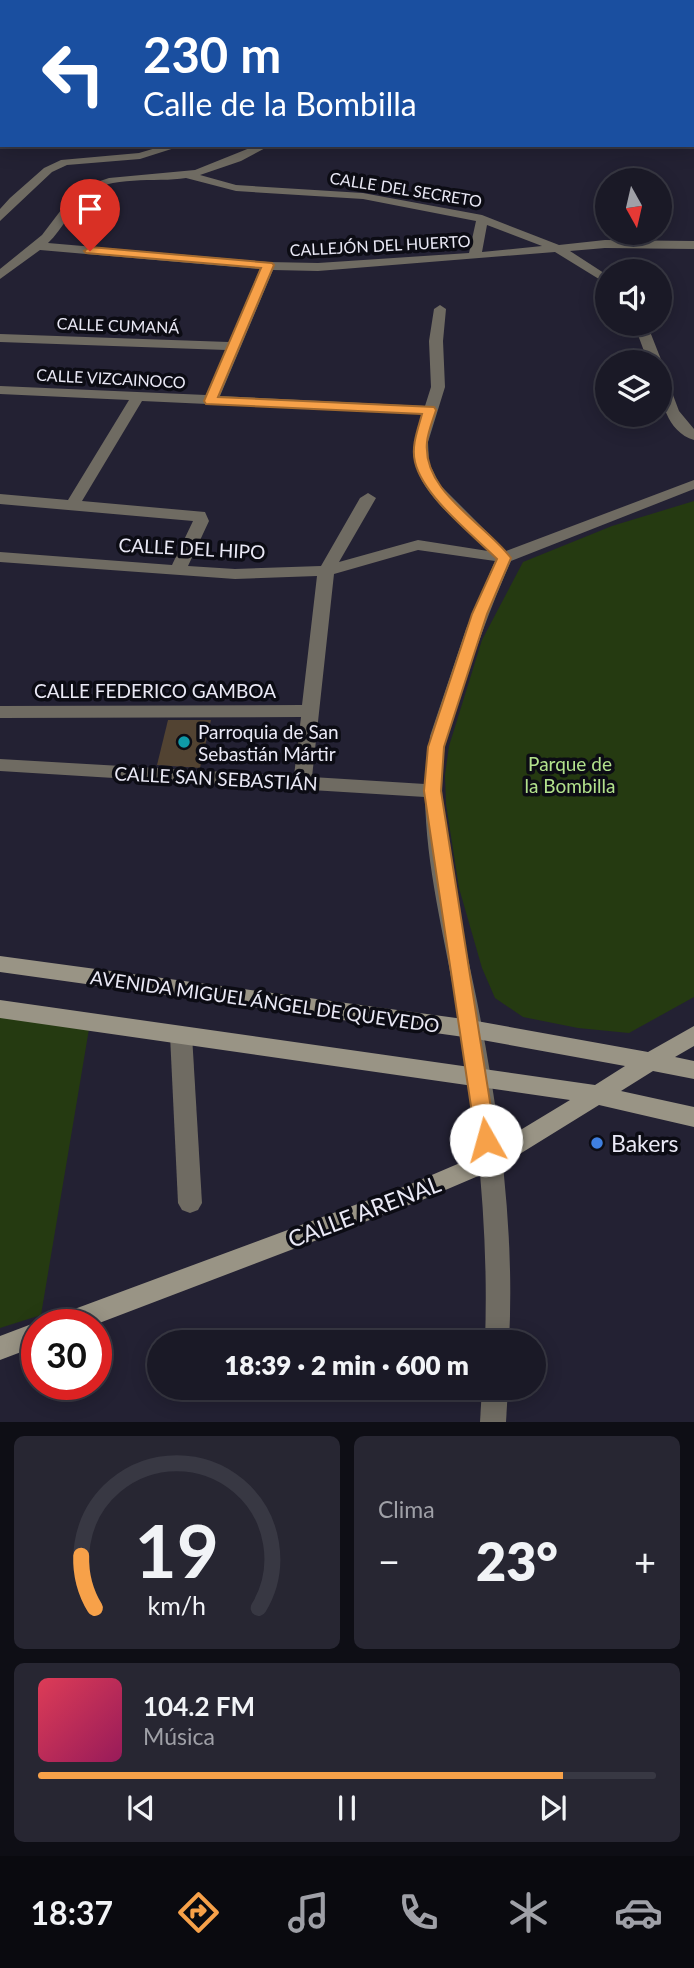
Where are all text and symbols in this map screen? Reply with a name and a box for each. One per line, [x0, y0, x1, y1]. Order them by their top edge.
text: 230 m [143, 25, 281, 83]
icon: left [28, 28, 119, 119]
text: Calle de la Bombilla [143, 84, 417, 123]
street label: CALLE DEL SECRETO [329, 168, 484, 210]
north arrow [595, 168, 672, 245]
map controls [595, 168, 672, 427]
pin [60, 179, 120, 251]
icon: arrive [71, 190, 109, 228]
street label: CALLEJÓN DEL HUERTO [289, 231, 471, 259]
button: sound [595, 259, 672, 336]
street label: CALLE CUMANÁ [56, 313, 180, 337]
button: layers [595, 350, 672, 427]
street label: CALLE VIZCAINOCO [36, 365, 186, 391]
street label: CALLE DEL HIPO [118, 533, 266, 563]
street label: CALLE FEDERICO GAMBOA [34, 679, 276, 702]
place label: Parroquia de San Sebastián Mártir [198, 720, 339, 765]
marker: Parroquia de San Sebastián Mártir [176, 734, 192, 750]
park label: Parque de la Bombilla [525, 752, 615, 797]
street label: CALLE SAN SEBASTIÁN [114, 761, 318, 795]
street label: AVENIDA MIGUEL ÁNGEL DE QUEVEDO [89, 965, 441, 1037]
position arrow [449, 1103, 523, 1177]
place label: Bakers [611, 1129, 679, 1157]
marker: Bakers [589, 1135, 605, 1151]
street label: CALLE ARENAL [284, 1169, 444, 1253]
speed limit sign: 30 [21, 1309, 112, 1400]
text: 18:39 · 2 min · 600 m [224, 1349, 469, 1381]
text: Clima [378, 1495, 435, 1523]
text: 19 [135, 1507, 219, 1595]
text: 23° [476, 1530, 558, 1592]
text: − [378, 1538, 400, 1584]
text: + [634, 1538, 656, 1584]
text: km/h [148, 1590, 206, 1620]
text: 104.2 FM [143, 1690, 255, 1722]
text: Música [143, 1722, 215, 1750]
icon: previous [122, 1789, 160, 1827]
icon: pause [328, 1789, 366, 1827]
icon: next [534, 1789, 572, 1827]
icon: directions [174, 1888, 223, 1937]
icon: music [284, 1888, 333, 1937]
icon: phone [394, 1888, 443, 1937]
icon: climate [504, 1888, 553, 1937]
icon: car [614, 1888, 663, 1937]
text: 18:37 [31, 1893, 113, 1932]

